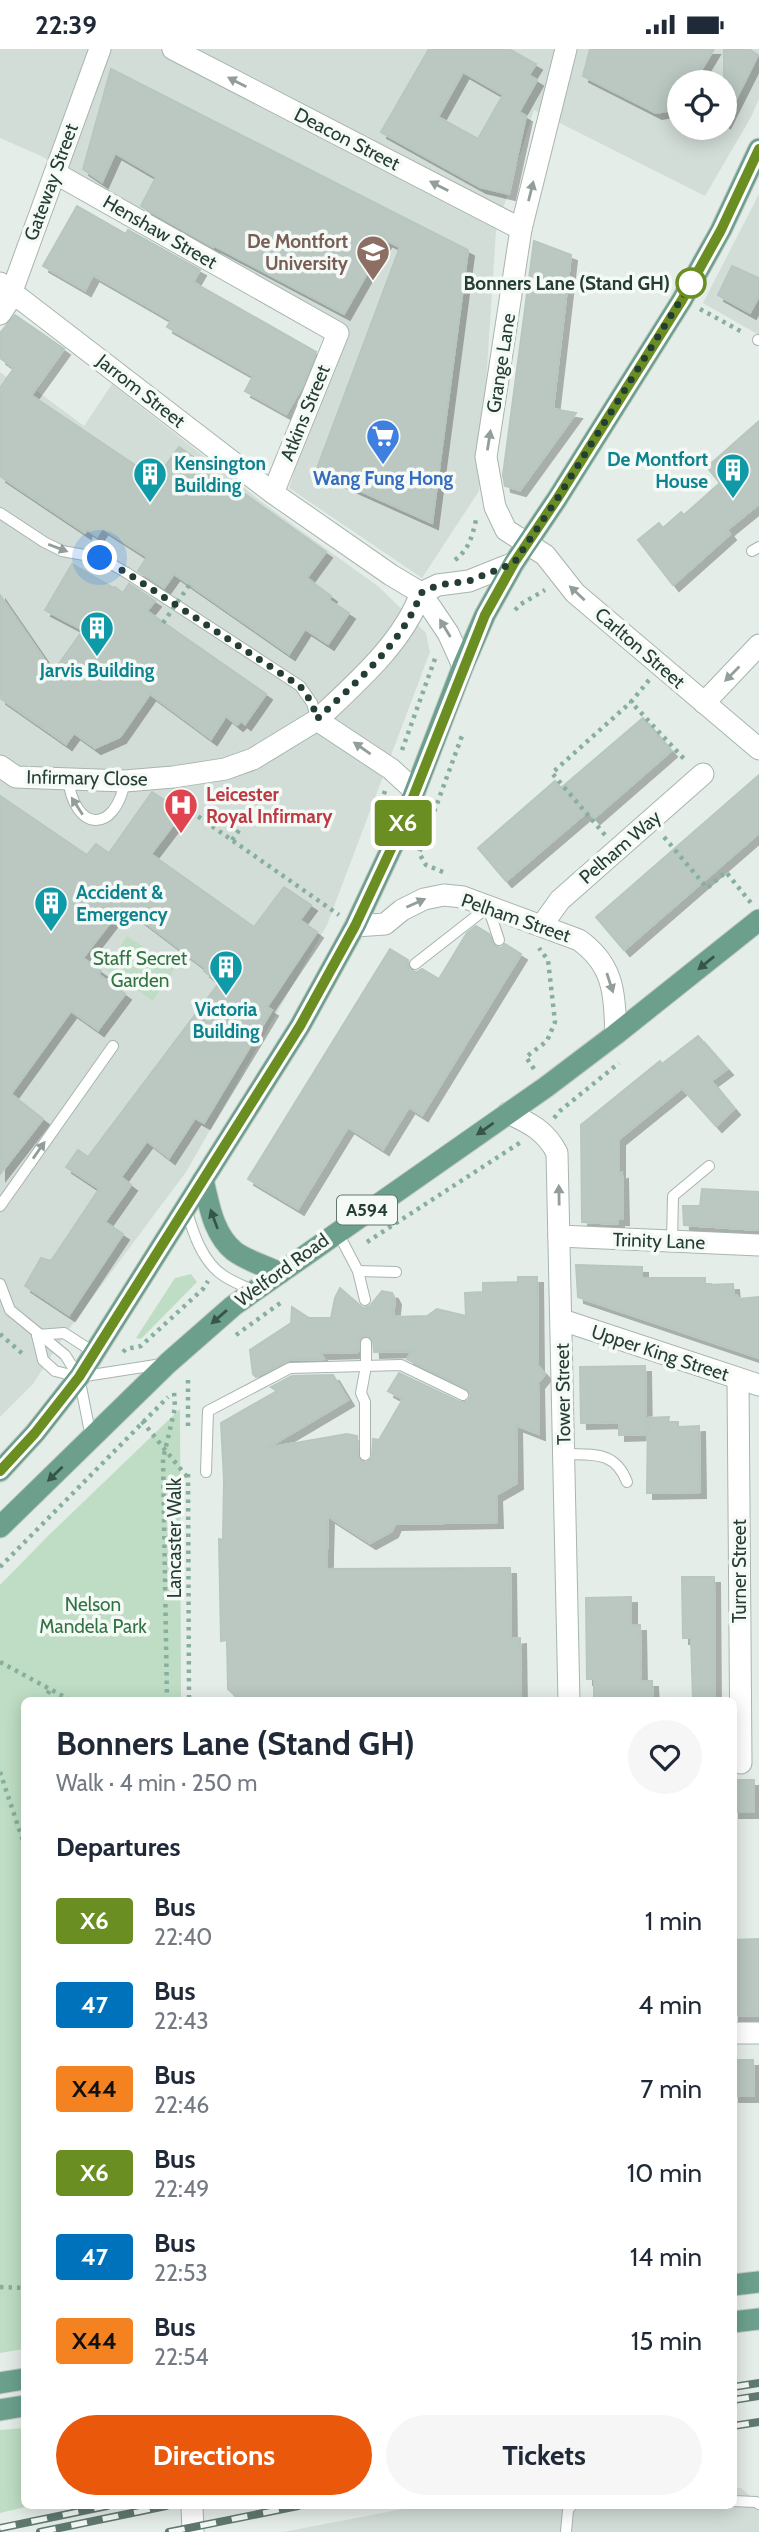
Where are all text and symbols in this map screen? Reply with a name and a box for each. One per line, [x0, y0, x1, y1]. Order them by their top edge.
text: 22:39 [35, 9, 97, 41]
map controls [667, 70, 737, 140]
button: locate [667, 70, 737, 140]
one-way arrow [227, 76, 247, 87]
street label: Deacon Street [290, 103, 404, 176]
street label: Gateway Street [19, 120, 83, 244]
one-way arrow [526, 180, 537, 202]
one-way arrow [429, 181, 449, 192]
street label: Henshaw Street [99, 190, 221, 274]
place label: De Montfort University [247, 230, 349, 275]
school or university icon: De Montfort University [354, 233, 392, 282]
marker: Bonners Lane (Stand GH) [676, 268, 706, 298]
place label: Bonners Lane (Stand GH) [463, 272, 670, 295]
street label: Grange Lane [482, 311, 520, 415]
street label: Jarrom Street [91, 349, 190, 433]
street label: Atkins Street [275, 361, 335, 464]
supermarket icon: Wang Fung Hong [364, 417, 402, 466]
one-way arrow [484, 429, 495, 451]
place label: De Montfort House [607, 448, 708, 493]
building icon: De Montfort House [714, 451, 752, 500]
place label: Kensington Building [174, 452, 266, 497]
building icon: Kensington Building [131, 455, 169, 504]
place label: Wang Fung Hong [313, 467, 453, 490]
your location [82, 540, 117, 575]
one-way arrow [48, 542, 69, 553]
one-way arrow [568, 585, 586, 601]
street label: Carlton Street [590, 603, 690, 694]
building icon: Jarvis Building [78, 609, 116, 658]
one-way arrow [439, 618, 451, 637]
place label: Jarvis Building [39, 659, 155, 682]
one-way arrow [724, 666, 741, 682]
one-way arrow [353, 741, 371, 755]
street label: Infirmary Close [26, 765, 148, 791]
place label: Leicester Royal Infirmary [206, 783, 333, 828]
hospital icon: Leicester Royal Infirmary [162, 786, 200, 835]
one-way arrow [71, 796, 84, 816]
line badge: X6 [372, 800, 434, 846]
street label: Pelham Way [574, 805, 666, 889]
text: X6 [389, 808, 417, 837]
place label: Accident & Emergency [76, 881, 169, 926]
building icon: Accident & Emergency [32, 884, 70, 933]
street label: Pelham Street [458, 889, 574, 948]
one-way arrow [406, 897, 426, 909]
park label: Staff Secret Garden [93, 947, 188, 992]
building icon: Victoria Building [207, 948, 245, 997]
one-way arrow [697, 955, 715, 970]
one-way arrow [606, 973, 616, 994]
place label: Victoria Building [192, 998, 260, 1043]
one-way arrow [475, 1122, 494, 1135]
one-way arrow [32, 1141, 46, 1159]
one-way arrow [553, 1183, 564, 1205]
road number: A594 [337, 1195, 397, 1225]
one-way arrow [208, 1208, 219, 1229]
street label: Welford Road [231, 1228, 333, 1312]
street label: Trinity Lane [612, 1228, 706, 1254]
one-way arrow [211, 1309, 228, 1324]
street label: Upper King Street [588, 1320, 732, 1386]
street label: Tower Street [551, 1342, 575, 1445]
one-way arrow [47, 1466, 64, 1482]
street label: Lancaster Walk [163, 1477, 186, 1598]
street label: Turner Street [728, 1518, 751, 1623]
park label: Nelson Mandela Park [39, 1593, 147, 1638]
button: heart [628, 1720, 702, 1794]
text: Bonners Lane (Stand GH) [56, 1723, 415, 1763]
text: Walk · 4 min · 250 m [56, 1769, 258, 1797]
text: Departures [56, 1831, 180, 1863]
text: Bus [154, 1891, 195, 1923]
text: 1 min [645, 1905, 702, 1937]
text: X6 [80, 1906, 109, 1935]
text: 22:40 [154, 1923, 212, 1951]
text: Bus [154, 1975, 195, 2007]
text: 4 min [638, 1989, 702, 2021]
text: 47 [81, 1990, 108, 2019]
text: 22:43 [154, 2007, 209, 2035]
text: Bus [154, 2059, 195, 2091]
text: 7 min [640, 2073, 702, 2105]
text: X44 [72, 2074, 117, 2103]
text: 22:46 [154, 2091, 209, 2119]
text: Bus [154, 2143, 195, 2175]
text: 10 min [627, 2157, 702, 2189]
text: X6 [80, 2158, 109, 2187]
text: 22:49 [154, 2175, 209, 2203]
text: Bus [154, 2227, 195, 2259]
text: 14 min [630, 2241, 702, 2273]
text: 47 [81, 2242, 108, 2271]
text: 22:53 [154, 2259, 208, 2287]
text: Bus [154, 2311, 195, 2343]
text: 15 min [631, 2325, 702, 2357]
text: X44 [72, 2326, 117, 2355]
text: 22:54 [154, 2343, 209, 2371]
button: Directions [56, 2415, 372, 2495]
button: Tickets [386, 2415, 702, 2495]

